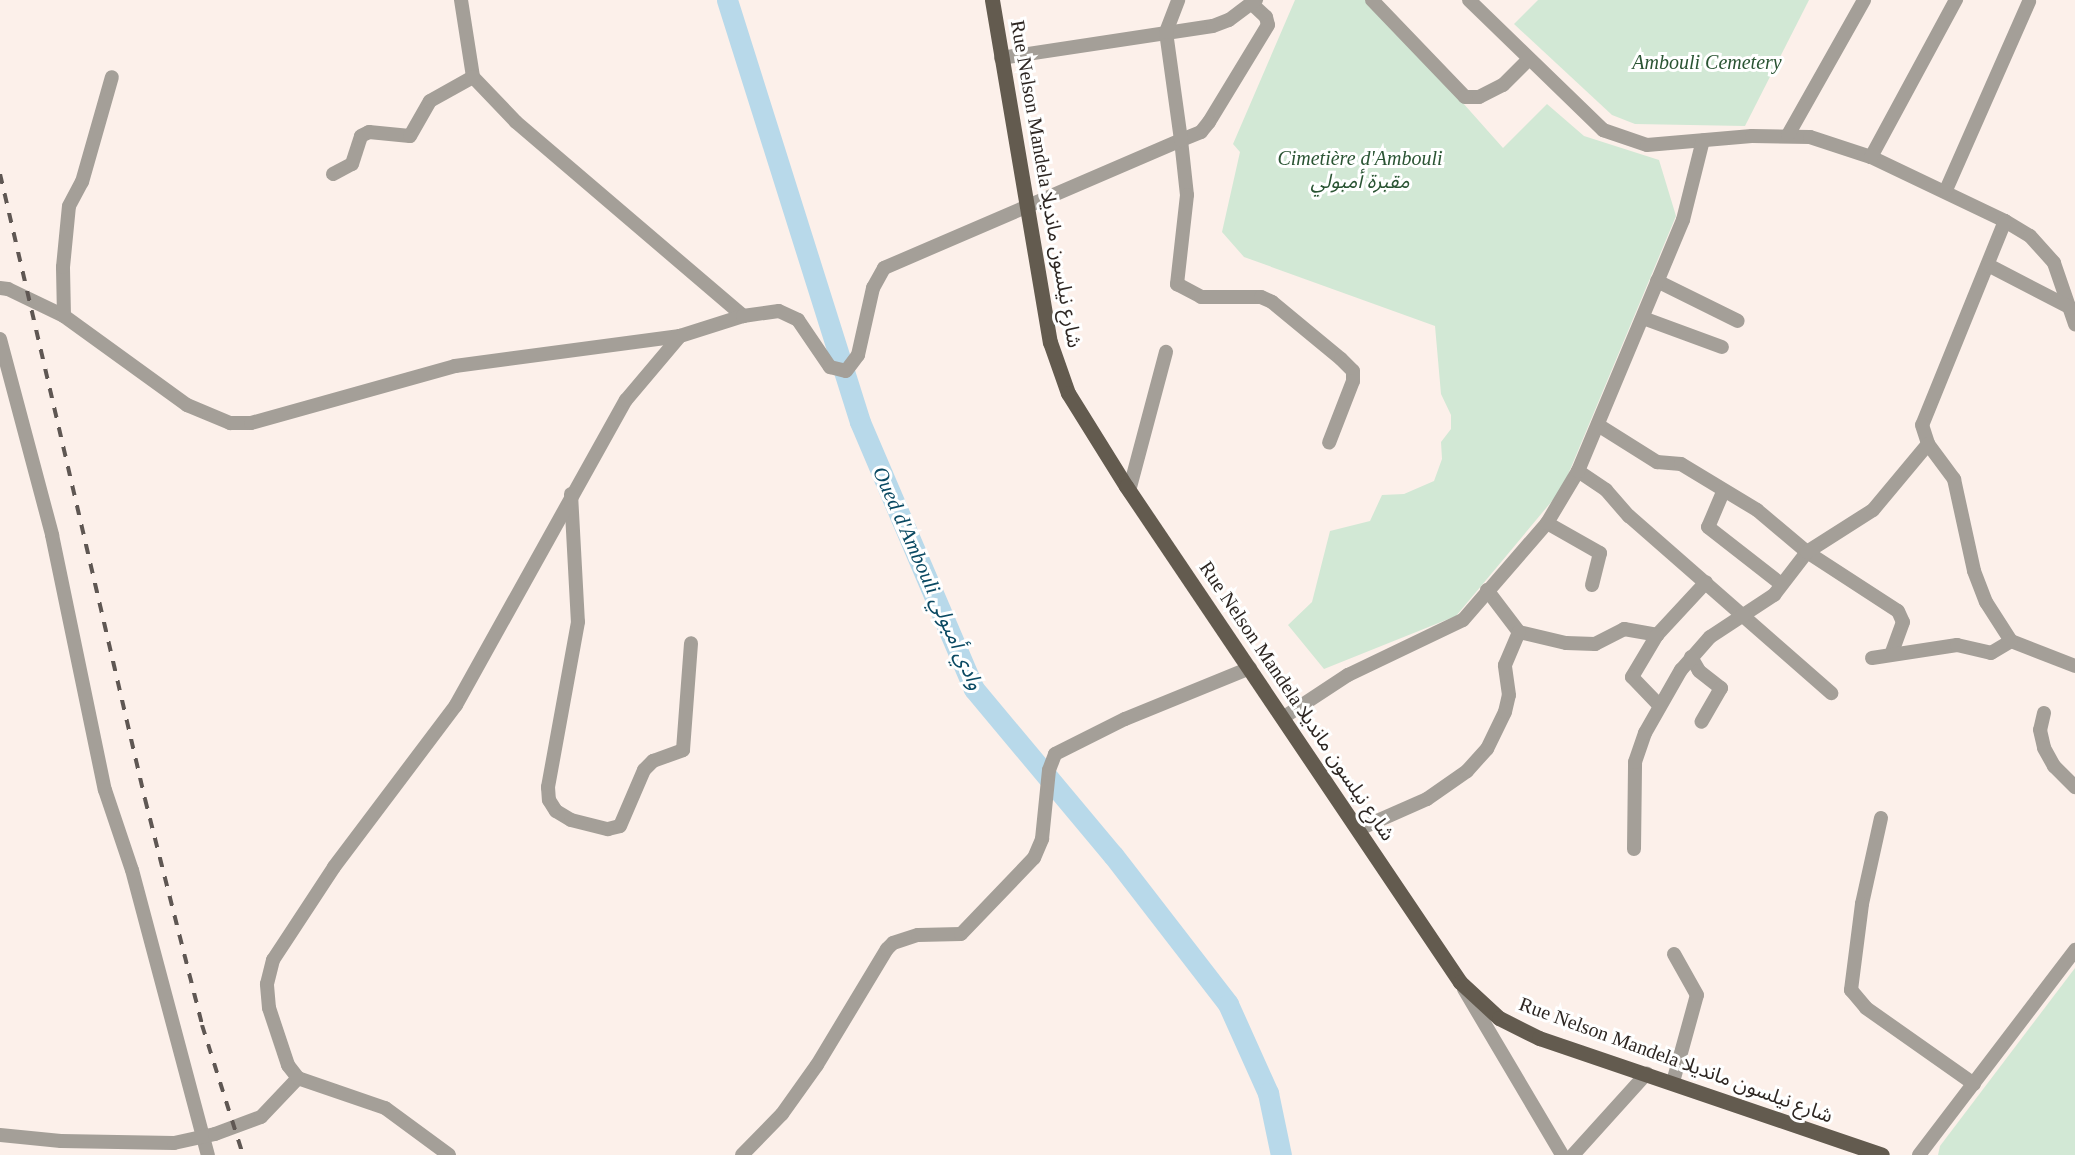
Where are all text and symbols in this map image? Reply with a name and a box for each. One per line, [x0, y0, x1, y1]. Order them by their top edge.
street label: Rue Nelson Mandela شارع نيلسون مانديلا [1005, 18, 1087, 350]
park label: Ambouli Cemetery [1632, 50, 1782, 74]
park label: Cimetière d'Ambouli مقبرة أمبولي [1277, 146, 1443, 193]
water label: Oued d'Ambouli وادي أمبولي [867, 462, 989, 694]
street label: Rue Nelson Mandela شارع نيلسون مانديلا [1194, 557, 1400, 845]
street label: Rue Nelson Mandela شارع نيلسون مانديلا [1516, 992, 1836, 1128]

